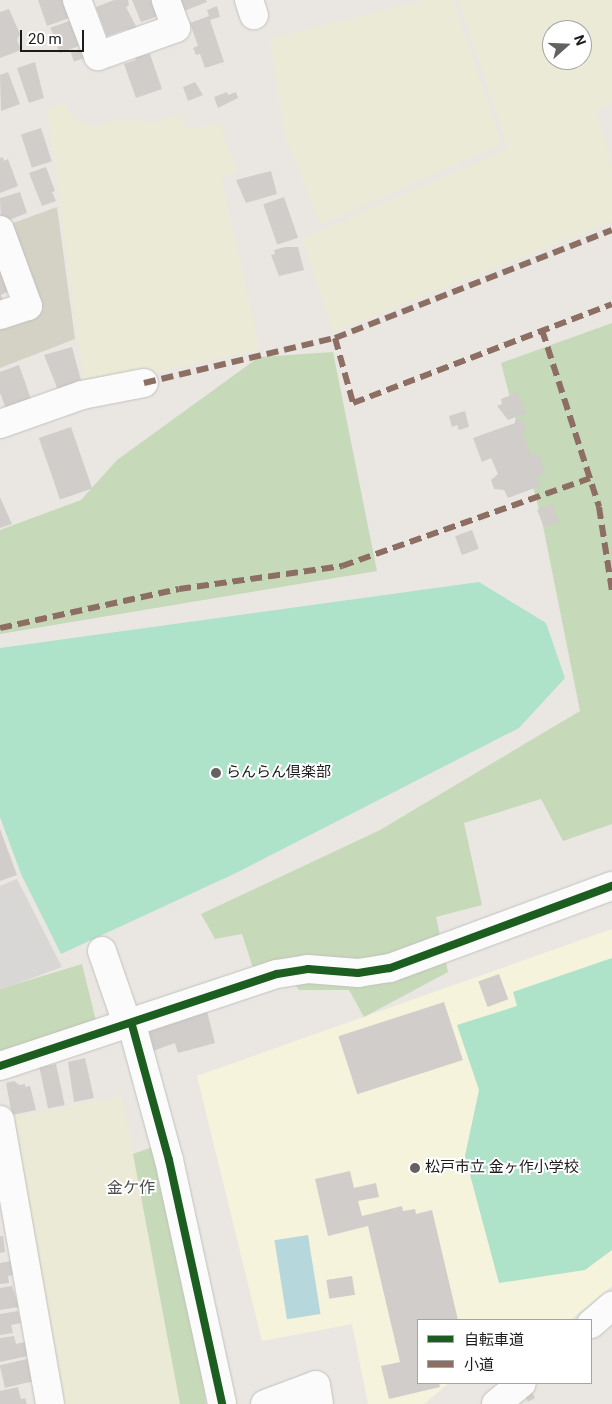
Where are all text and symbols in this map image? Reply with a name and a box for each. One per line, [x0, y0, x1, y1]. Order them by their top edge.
scale bar [22, 20, 86, 52]
north arrow [542, 20, 592, 70]
text: 20 m [28, 30, 62, 48]
text: N [571, 33, 589, 48]
place label: らんらん倶楽部 [226, 764, 331, 782]
marker: らんらん倶楽部 [210, 767, 222, 779]
place label: 松戸市立 金ヶ作小学校 [425, 1159, 579, 1177]
marker: 松戸市立 金ヶ作小学校 [409, 1162, 421, 1174]
district label: 金ケ作 [107, 1178, 155, 1198]
legend [417, 1319, 592, 1384]
text: 自転車道 [464, 1331, 524, 1349]
text: 小道 [464, 1356, 494, 1374]

